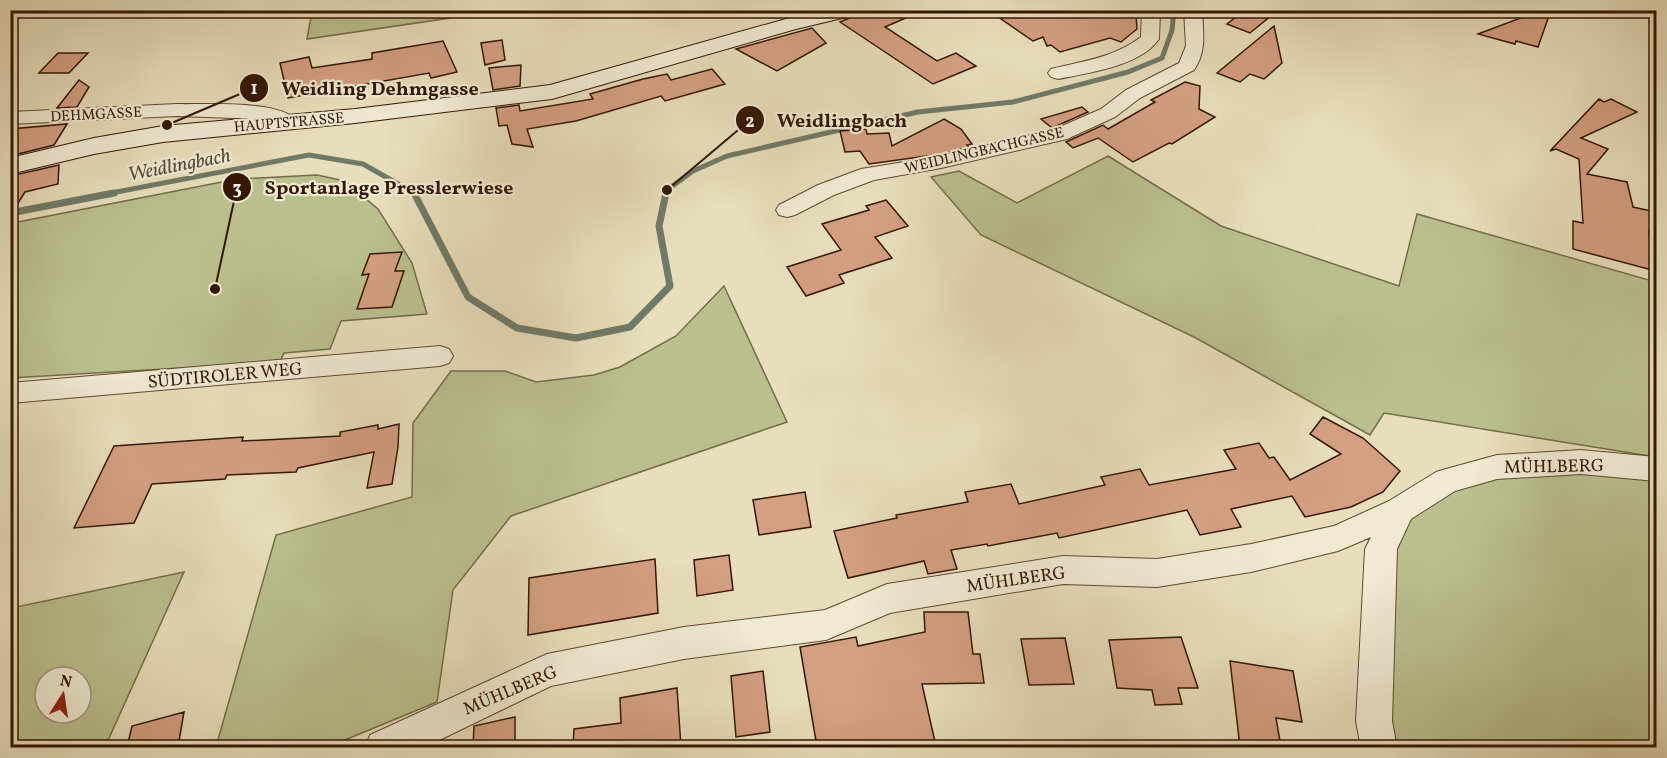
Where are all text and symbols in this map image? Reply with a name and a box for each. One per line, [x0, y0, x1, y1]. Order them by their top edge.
callout: Weidling Dehmgasse [239, 69, 490, 107]
text: Weidling Dehmgasse [281, 76, 479, 104]
text: 1 [250, 77, 258, 102]
callout: Weidlingbach [735, 101, 920, 139]
street label: DEHMGASSE [50, 103, 143, 128]
street label: HAUPTSTRASSE [233, 108, 345, 139]
text: Weidlingbach [777, 108, 907, 136]
text: 2 [745, 110, 755, 135]
street label: WEIDLINGBACHGASSE [903, 123, 1066, 180]
water label: Weidlingbach [126, 142, 233, 190]
callout: Sportanlage Presslerwiese [222, 168, 525, 206]
text: Sportanlage Presslerwiese [265, 175, 513, 203]
text: 3 [232, 177, 242, 202]
street label: SÜDTIROLER WEG [147, 357, 304, 396]
street label: MÜHLBERG [1504, 454, 1604, 481]
street label: MÜHLBERG [965, 561, 1067, 600]
street label: MÜHLBERG [460, 660, 562, 722]
north arrow [33, 665, 93, 725]
text: N [58, 670, 74, 694]

